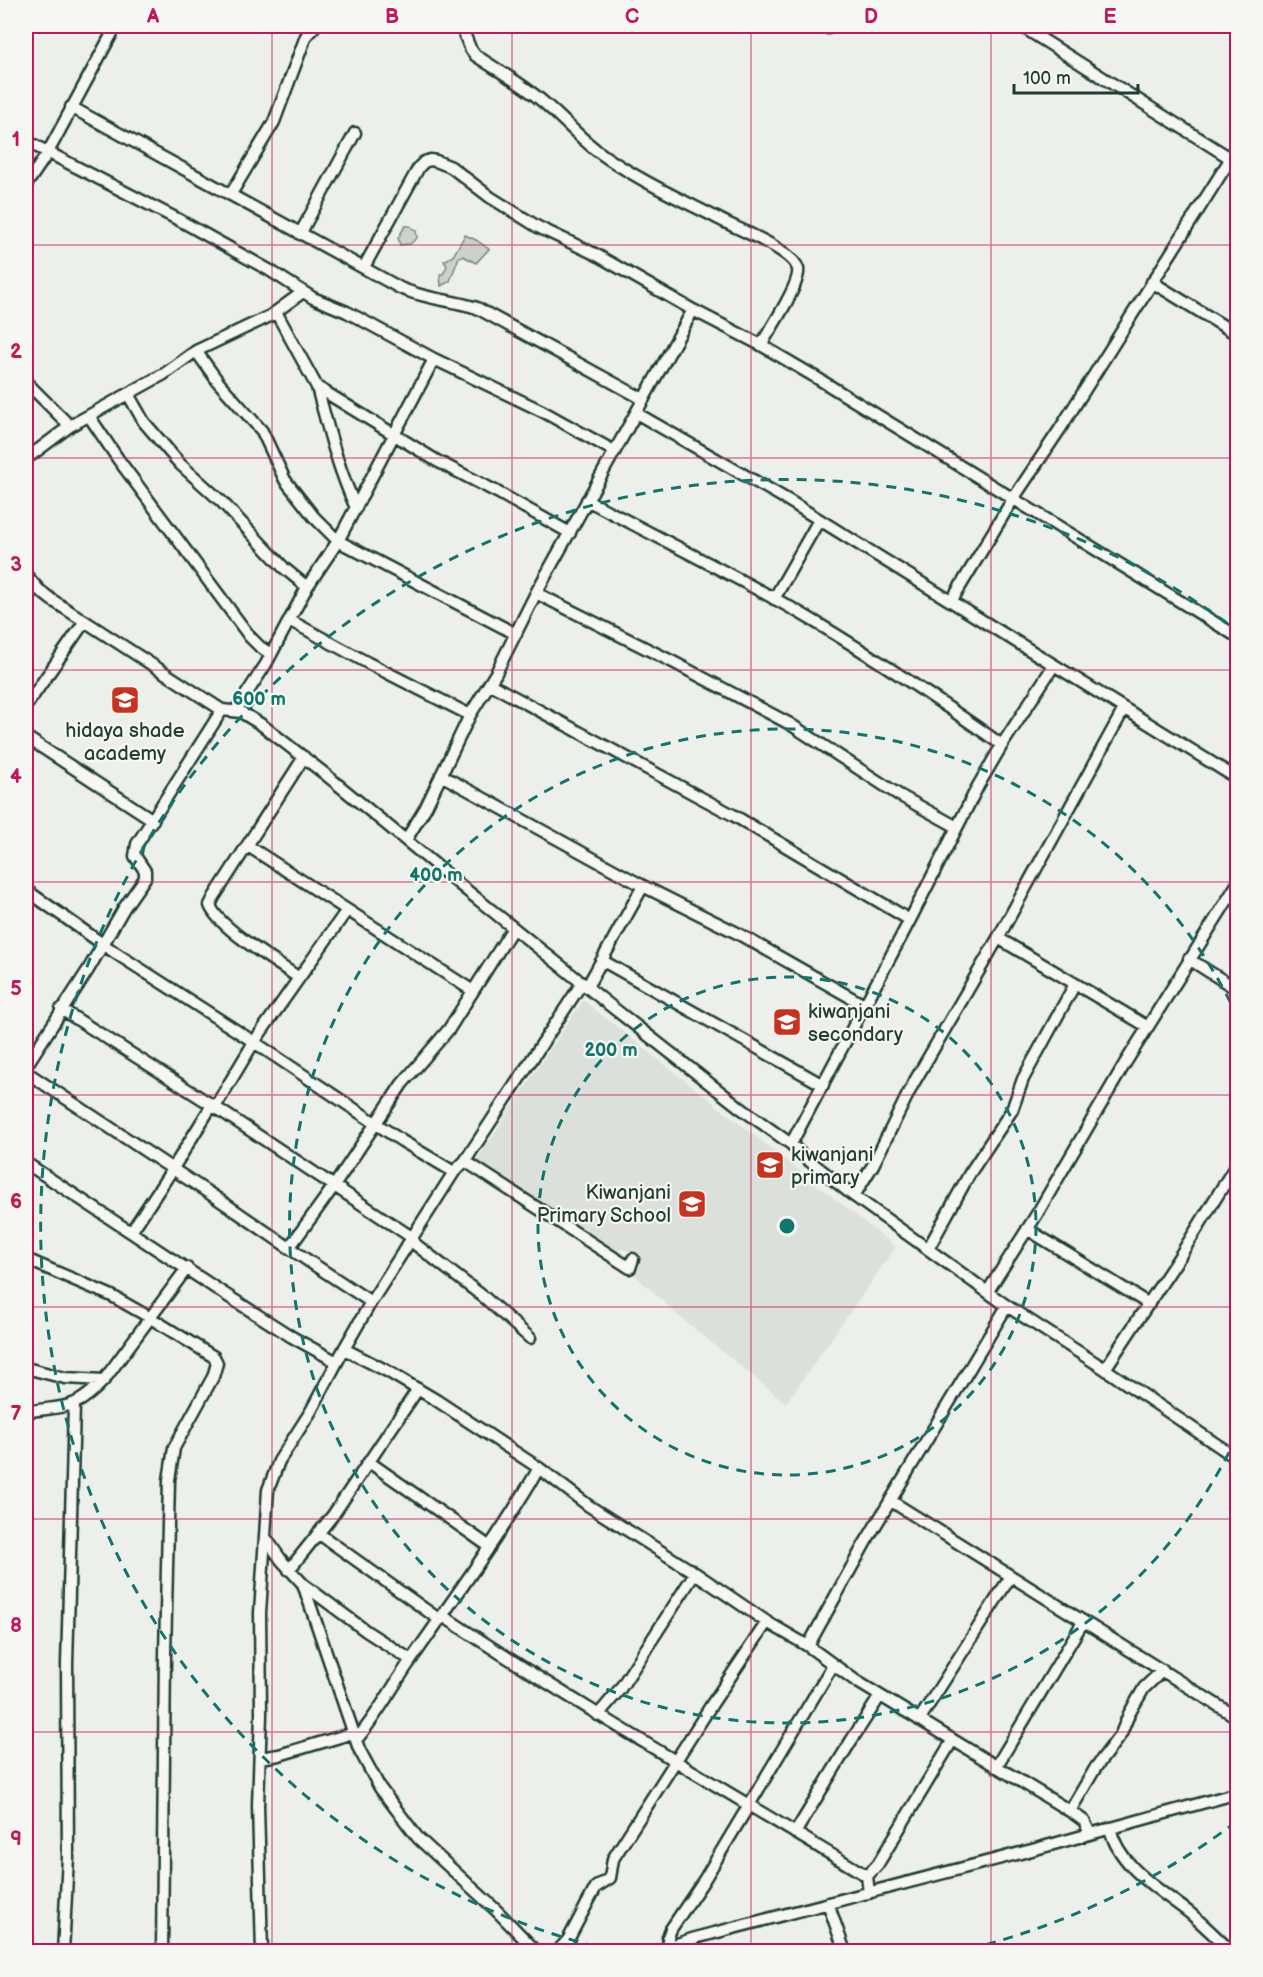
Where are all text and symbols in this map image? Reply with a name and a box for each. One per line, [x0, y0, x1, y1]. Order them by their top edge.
text: A [146, 5, 160, 29]
text: B [385, 5, 399, 29]
text: C [625, 5, 639, 29]
text: D [864, 5, 878, 29]
text: E [1104, 5, 1117, 29]
scale bar [1014, 57, 1138, 95]
text: 100 m [1023, 68, 1071, 89]
text: 1 [12, 128, 20, 152]
text: 2 [10, 340, 22, 364]
text: 3 [10, 553, 22, 577]
school or university icon: hidaya shade academy [109, 684, 141, 716]
text: 600 m [232, 689, 286, 710]
place label: hidaya shade academy [65, 719, 185, 766]
text: 4 [10, 765, 22, 789]
text: 400 m [409, 865, 463, 886]
text: 5 [10, 977, 22, 1001]
place label: kiwanjani secondary [808, 1000, 903, 1047]
school or university icon: kiwanjani secondary [771, 1006, 803, 1038]
text: 200 m [584, 1040, 638, 1061]
place label: kiwanjani primary [791, 1143, 873, 1190]
school or university icon: kiwanjani primary [754, 1149, 786, 1181]
place label: Kiwanjani Primary School [537, 1181, 671, 1228]
school or university icon: Kiwanjani Primary School [676, 1188, 708, 1220]
text: 6 [10, 1190, 22, 1214]
centre of rings [777, 1216, 797, 1236]
text: 7 [10, 1402, 22, 1426]
text: 8 [10, 1614, 22, 1638]
text: 9 [10, 1827, 22, 1851]

